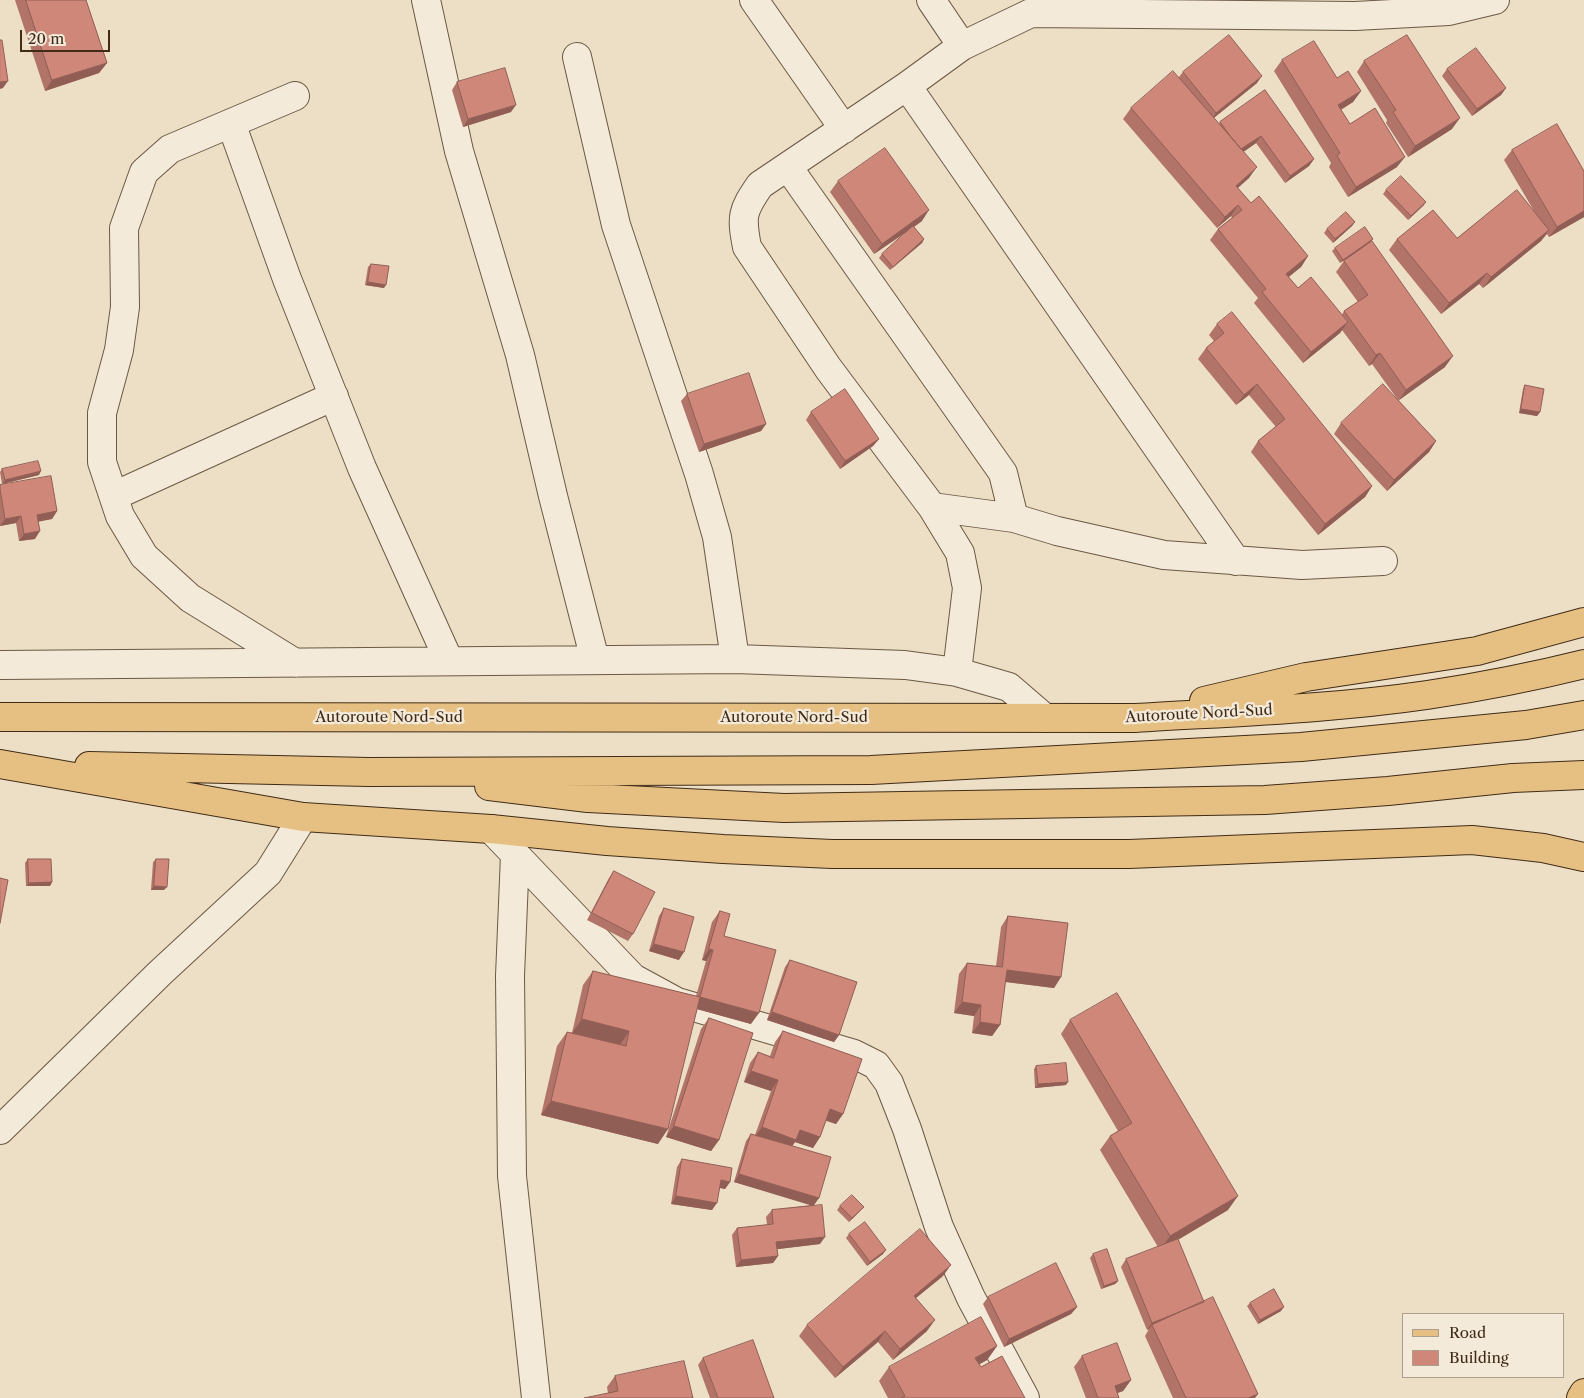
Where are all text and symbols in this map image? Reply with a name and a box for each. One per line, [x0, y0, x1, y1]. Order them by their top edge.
scale bar [22, 20, 112, 52]
text: 20 m [28, 29, 64, 48]
street label: Autoroute Nord-Sud [1125, 701, 1273, 727]
street label: Autoroute Nord-Sud [315, 709, 463, 727]
street label: Autoroute Nord-Sud [720, 709, 868, 727]
legend [1402, 1313, 1564, 1378]
text: Road [1449, 1323, 1486, 1342]
text: Building [1449, 1348, 1509, 1367]

